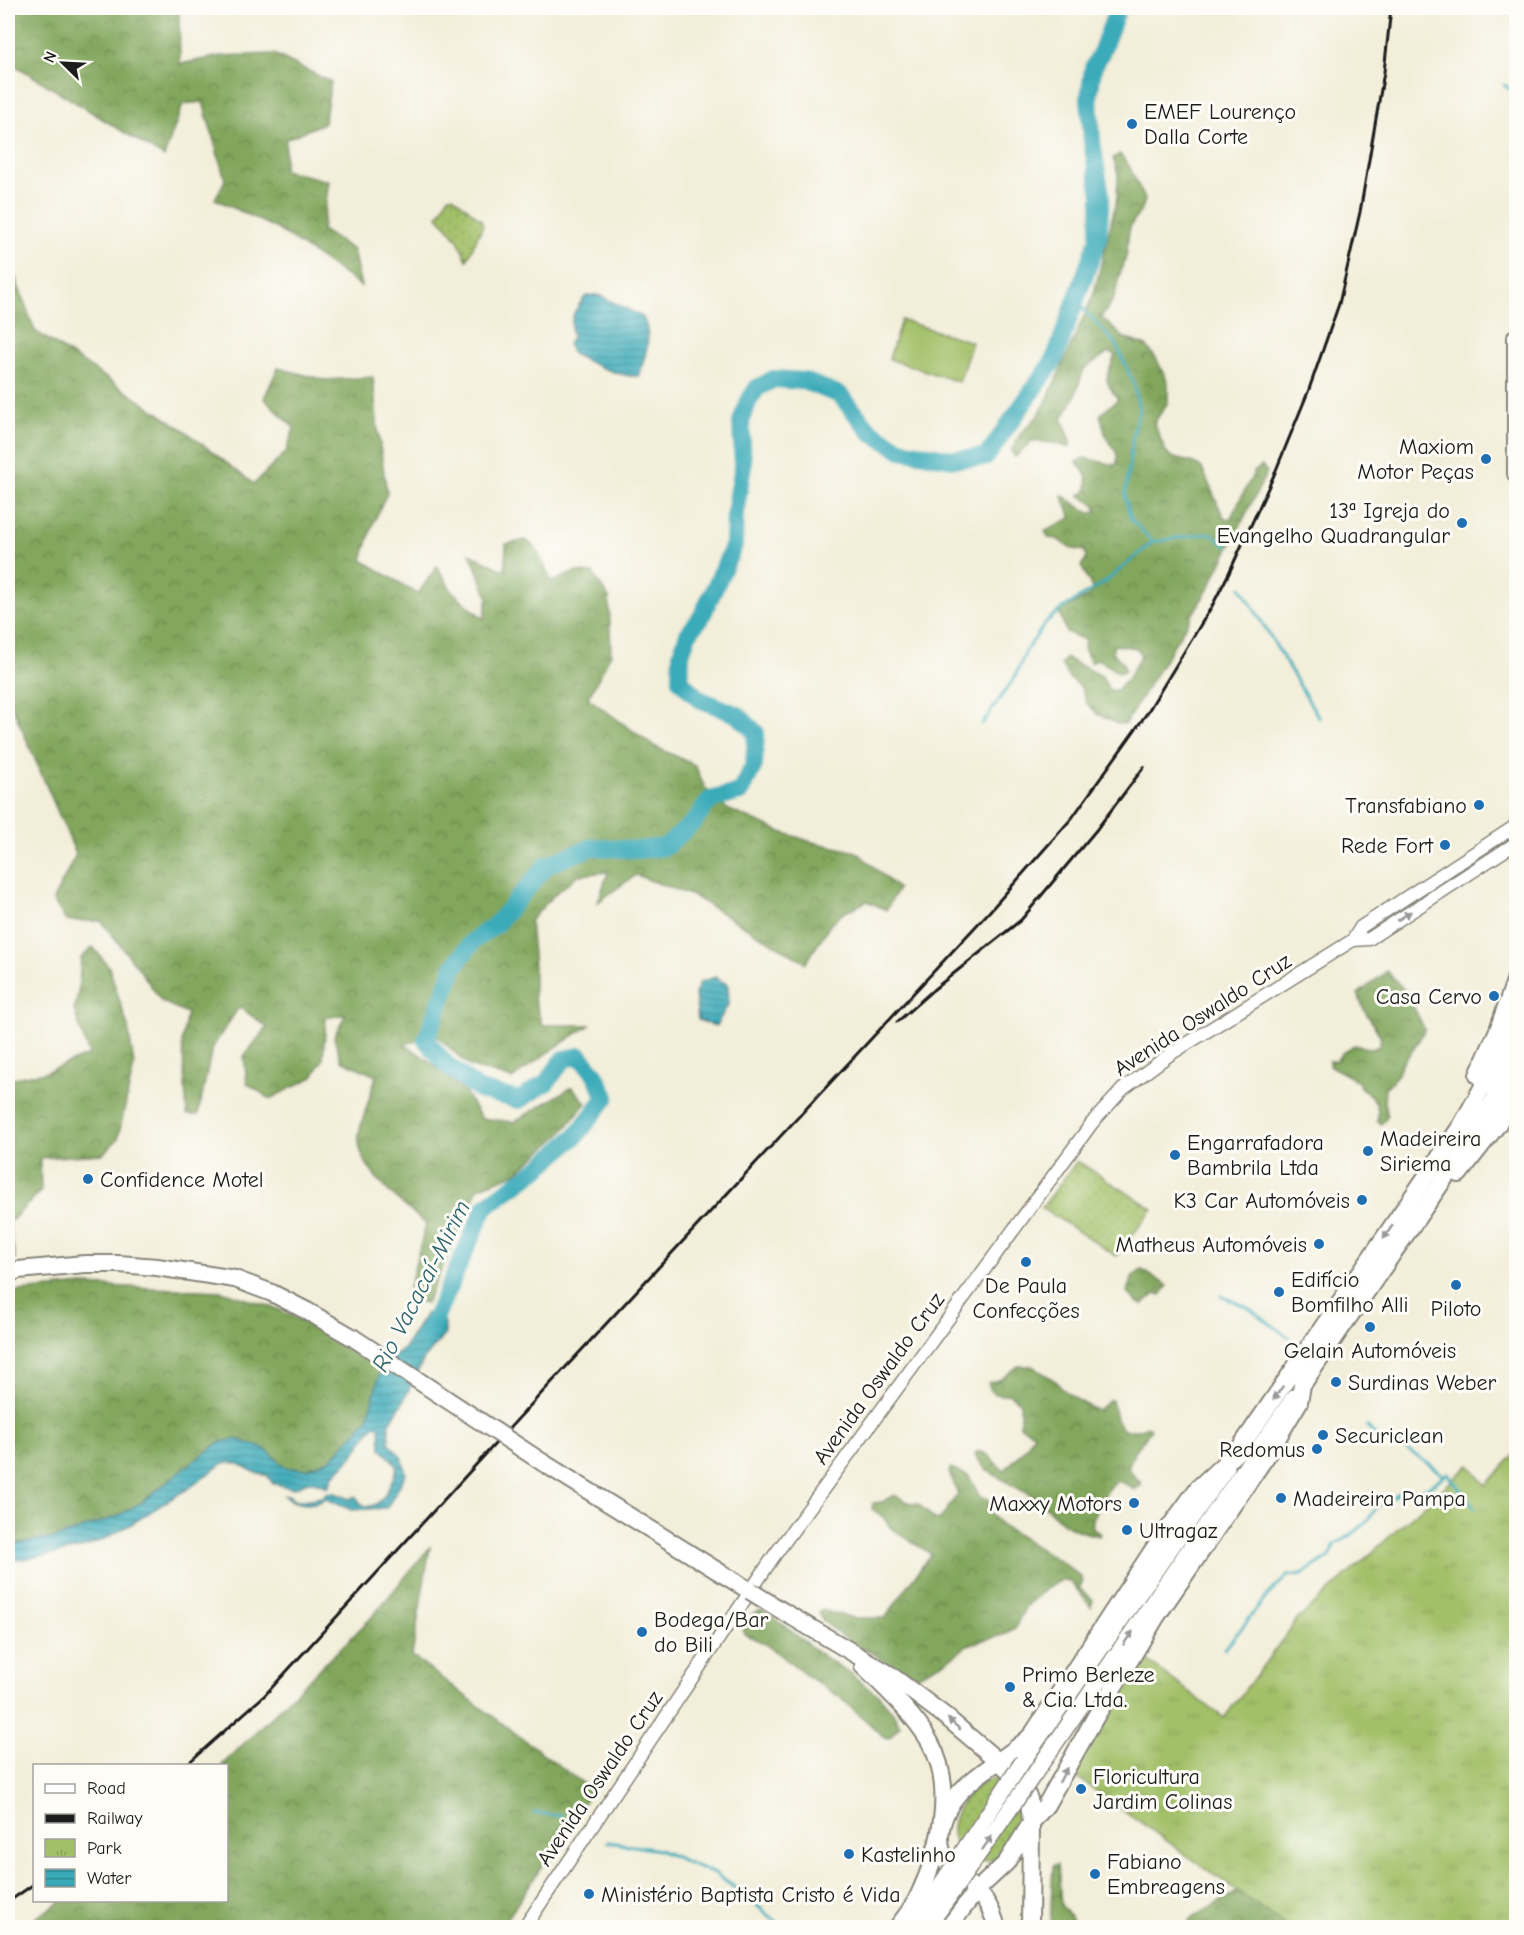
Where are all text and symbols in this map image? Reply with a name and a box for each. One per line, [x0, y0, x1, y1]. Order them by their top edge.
north arrow [33, 33, 93, 93]
text: N [40, 49, 61, 66]
place label: EMEF Lourenço Dalla Corte [1144, 99, 1296, 150]
marker: EMEF Lourenço Dalla Corte [1125, 117, 1139, 131]
place label: Maxiom Motor Peças [1357, 434, 1474, 485]
marker: Maxiom Motor Peças [1479, 452, 1493, 466]
place label: 13ª Igreja do Evangelho Quadrangular [1217, 498, 1450, 549]
marker: 13ª Igreja do Evangelho Quadrangular [1455, 516, 1469, 530]
place label: Transfabiano [1345, 793, 1467, 819]
marker: Transfabiano [1472, 798, 1486, 812]
place label: Rede Fort [1341, 833, 1434, 859]
marker: Rede Fort [1438, 838, 1452, 852]
one-way arrow [1396, 910, 1412, 921]
street label: Avenida Oswaldo Cruz [1109, 948, 1296, 1082]
place label: Casa Cervo [1376, 984, 1482, 1010]
marker: Casa Cervo [1487, 989, 1501, 1003]
place label: Madeireira Siriema [1380, 1126, 1481, 1177]
place label: Engarrafadora Bambrila Ltda [1187, 1130, 1324, 1181]
marker: Madeireira Siriema [1361, 1144, 1375, 1158]
marker: Engarrafadora Bambrila Ltda [1168, 1148, 1182, 1162]
place label: Confidence Motel [100, 1167, 264, 1193]
marker: Confidence Motel [81, 1172, 95, 1186]
place label: K3 Car Automóveis [1173, 1188, 1350, 1214]
marker: K3 Car Automóveis [1355, 1193, 1369, 1207]
water label: Rio Vacacaí-Mirim [366, 1196, 476, 1376]
one-way arrow [1383, 1223, 1394, 1240]
place label: Matheus Automóveis [1116, 1232, 1307, 1258]
marker: Matheus Automóveis [1312, 1237, 1326, 1251]
marker: De Paula Confecções [1019, 1255, 1033, 1269]
place label: Edifício Bomfilho Alli [1291, 1267, 1409, 1318]
place label: De Paula Confecções [972, 1273, 1080, 1324]
marker: Piloto [1449, 1278, 1463, 1292]
marker: Edifício Bomfilho Alli [1272, 1285, 1286, 1299]
street label: Avenida Oswaldo Cruz [808, 1287, 950, 1470]
place label: Piloto [1431, 1296, 1481, 1322]
marker: Gelain Automóveis [1363, 1320, 1377, 1334]
place label: Gelain Automóveis [1284, 1338, 1456, 1364]
place label: Surdinas Weber [1348, 1370, 1497, 1396]
marker: Surdinas Weber [1329, 1375, 1343, 1389]
one-way arrow [1272, 1384, 1284, 1400]
place label: Securiclean [1335, 1423, 1444, 1449]
marker: Securiclean [1316, 1428, 1330, 1442]
place label: Redomus [1219, 1437, 1305, 1463]
marker: Redomus [1310, 1442, 1324, 1456]
place label: Madeireira Pampa [1293, 1486, 1466, 1512]
place label: Maxxy Motors [989, 1491, 1122, 1517]
marker: Madeireira Pampa [1274, 1491, 1288, 1505]
marker: Maxxy Motors [1127, 1496, 1141, 1510]
place label: Ultragaz [1139, 1518, 1218, 1544]
marker: Ultragaz [1120, 1523, 1134, 1537]
place label: Bodega/Bar do Bili [654, 1607, 769, 1658]
marker: Bodega/Bar do Bili [635, 1625, 649, 1639]
one-way arrow [1122, 1630, 1134, 1646]
place label: Primo Berleze & Cia. Ltda. [1022, 1662, 1155, 1713]
marker: Primo Berleze & Cia. Ltda. [1003, 1680, 1017, 1694]
street label: Avenida Oswaldo Cruz [531, 1686, 668, 1871]
one-way arrow [947, 1718, 962, 1731]
legend [33, 1764, 228, 1902]
place label: Floricultura Jardim Colinas [1093, 1764, 1232, 1815]
one-way arrow [1058, 1766, 1068, 1783]
text: Road [87, 1778, 126, 1799]
marker: Floricultura Jardim Colinas [1074, 1782, 1088, 1796]
text: Railway [87, 1808, 144, 1829]
one-way arrow [981, 1836, 993, 1852]
text: Park [87, 1838, 122, 1859]
place label: Kastelinho [861, 1842, 956, 1868]
marker: Kastelinho [842, 1847, 856, 1861]
place label: Fabiano Embreagens [1107, 1849, 1225, 1900]
marker: Fabiano Embreagens [1088, 1867, 1102, 1881]
text: Water [87, 1868, 132, 1889]
place label: Ministério Baptista Cristo é Vida [601, 1882, 901, 1908]
marker: Ministério Baptista Cristo é Vida [582, 1887, 596, 1901]

